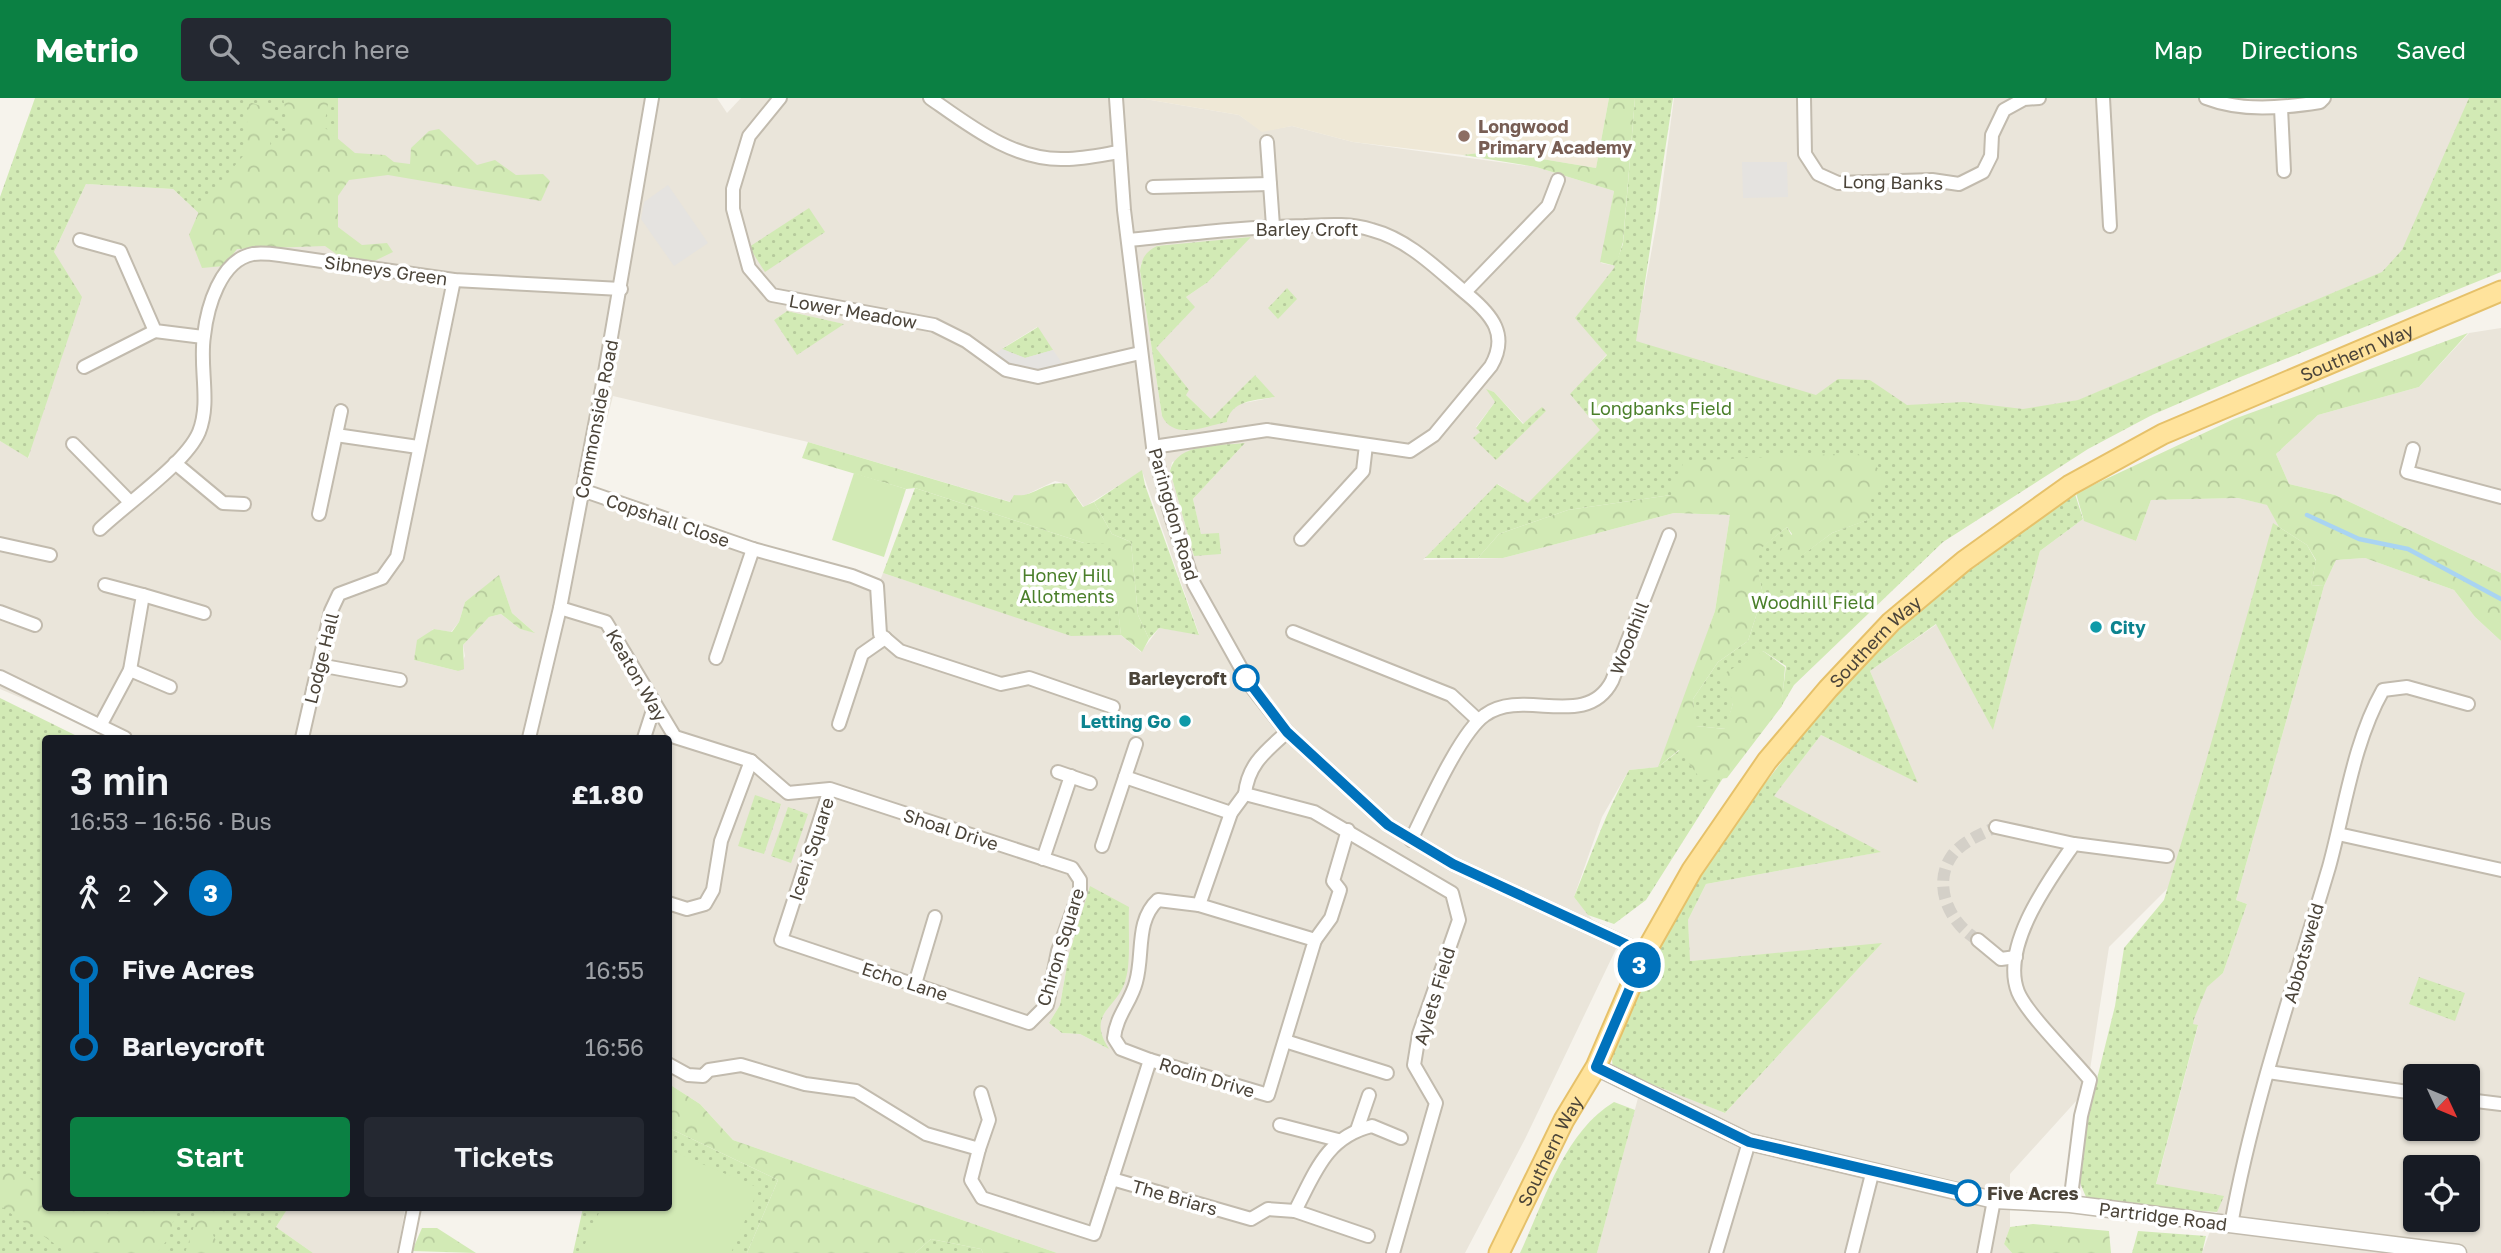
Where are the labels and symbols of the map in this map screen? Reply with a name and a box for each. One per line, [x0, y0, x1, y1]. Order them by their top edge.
place label: Longwood Primary Academy [1478, 115, 1633, 158]
marker: Longwood Primary Academy [1456, 128, 1472, 144]
street label: Long Banks [1843, 170, 1943, 194]
street label: Barley Croft [1255, 218, 1359, 240]
street label: Sibneys Green [323, 250, 449, 290]
street label: Lower Meadow [787, 289, 919, 333]
street label: Southern Way [2297, 318, 2417, 386]
street label: Commonside Road [570, 338, 622, 500]
park label: Longbanks Field [1590, 397, 1732, 419]
street label: Paringdon Road [1145, 445, 1203, 583]
street label: Copshall Close [603, 489, 733, 551]
park label: Honey Hill Allotments [1019, 564, 1115, 607]
park label: Woodhill Field [1751, 591, 1875, 613]
street label: Southern Way [1824, 591, 1925, 692]
street label: Woodhill [1605, 598, 1653, 678]
street label: Lodge Hall [299, 610, 343, 706]
place label: City [2110, 616, 2146, 638]
marker: City [2088, 619, 2104, 635]
street label: Keaton Way [602, 625, 672, 725]
marker: Barleycroft [1233, 665, 1259, 691]
place label: Barleycroft [1128, 667, 1227, 689]
place label: Letting Go [1081, 710, 1171, 732]
marker: Letting Go [1177, 713, 1193, 729]
street label: Iceni Square [784, 795, 838, 903]
street label: Shoal Drive [901, 803, 1001, 855]
street label: Chiron Square [1032, 885, 1088, 1009]
street label: Abbotsweld [2278, 900, 2328, 1006]
line badge: 3 [1616, 942, 1662, 988]
street label: Aylets Field [1409, 945, 1459, 1047]
street label: Echo Lane [859, 957, 951, 1005]
street label: Rodin Drive [1156, 1052, 1258, 1102]
north arrow [2403, 1064, 2480, 1141]
street label: Southern Way [1513, 1092, 1587, 1210]
street label: The Briars [1130, 1174, 1220, 1220]
marker: Five Acres [1955, 1180, 1981, 1206]
place label: Five Acres [1987, 1182, 2079, 1204]
street label: Partridge Road [2097, 1197, 2229, 1235]

